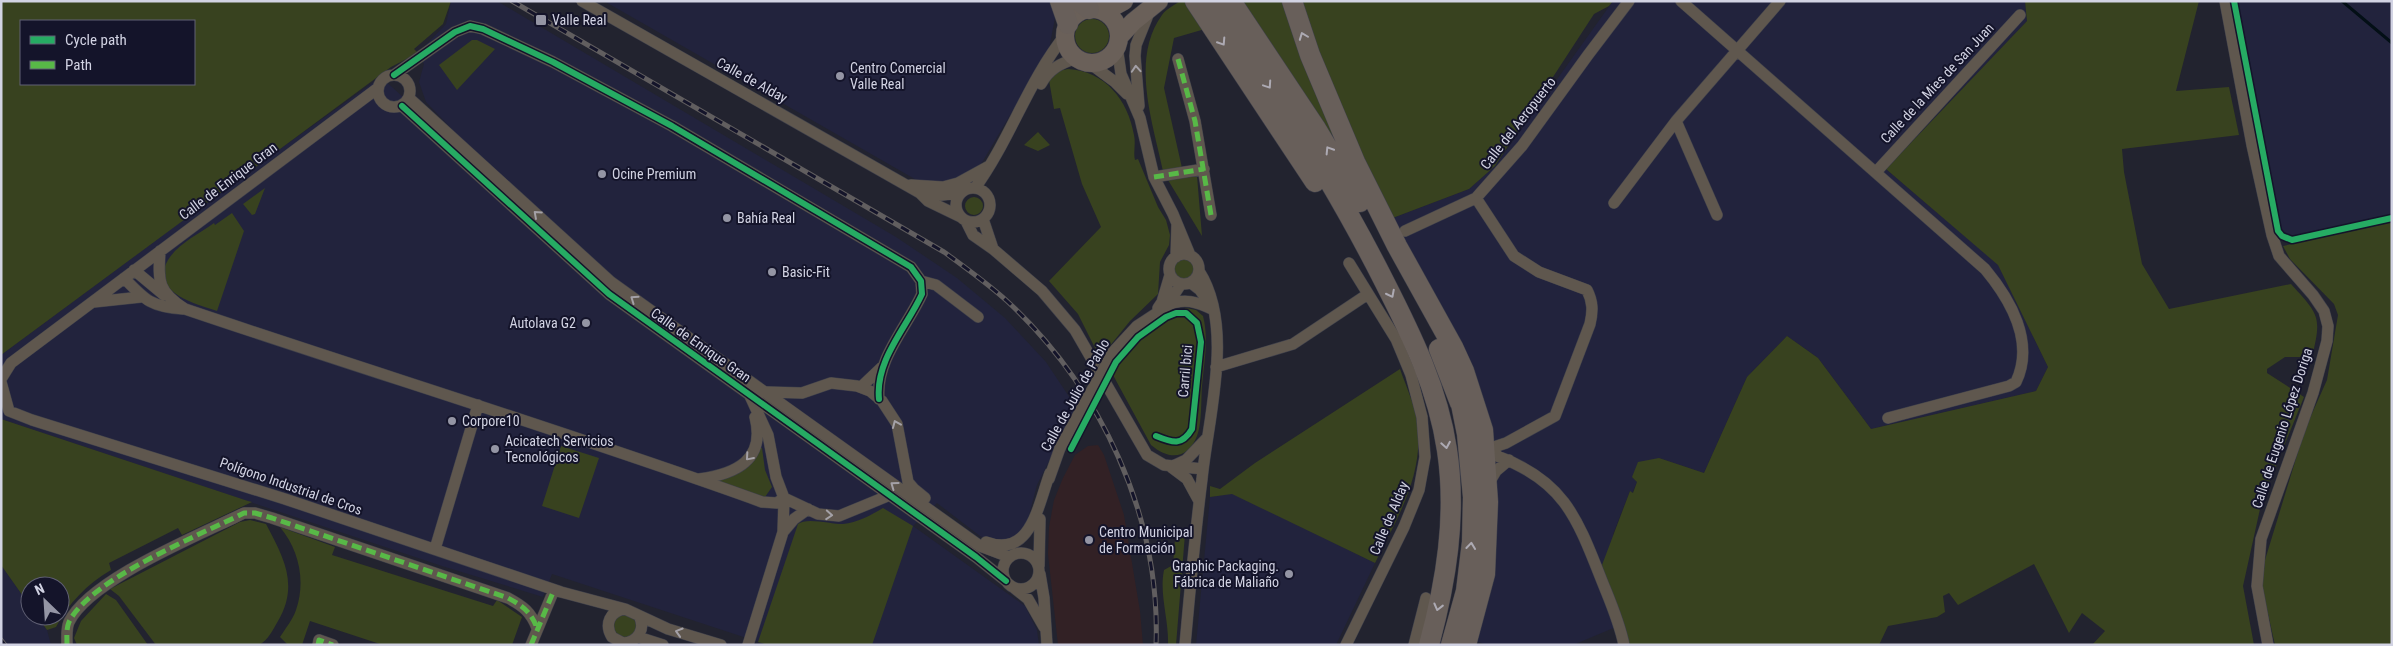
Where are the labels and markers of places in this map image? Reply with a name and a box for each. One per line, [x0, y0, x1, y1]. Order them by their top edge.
place label: Valle Real [552, 12, 606, 28]
marker: Valle Real [534, 13, 548, 27]
place label: Centro Comercial Valle Real [850, 60, 946, 92]
marker: Centro Comercial Valle Real [834, 70, 846, 82]
place label: Ocine Premium [612, 166, 696, 182]
marker: Ocine Premium [596, 168, 608, 180]
place label: Bahía Real [737, 210, 795, 226]
marker: Bahía Real [721, 212, 733, 224]
place label: Basic-Fit [782, 264, 830, 280]
marker: Basic-Fit [766, 266, 778, 278]
place label: Autolava G2 [509, 315, 576, 331]
marker: Autolava G2 [580, 317, 592, 329]
place label: Corpore10 [462, 413, 520, 429]
marker: Corpore10 [446, 415, 458, 427]
place label: Acicatech Servicios Tecnológicos [505, 433, 614, 465]
marker: Acicatech Servicios Tecnológicos [489, 443, 501, 455]
place label: Centro Municipal de Formación [1099, 524, 1193, 556]
marker: Centro Municipal de Formación [1083, 534, 1095, 546]
place label: Graphic Packaging. Fábrica de Maliaño [1172, 558, 1279, 590]
marker: Graphic Packaging. Fábrica de Maliaño [1283, 568, 1295, 580]

